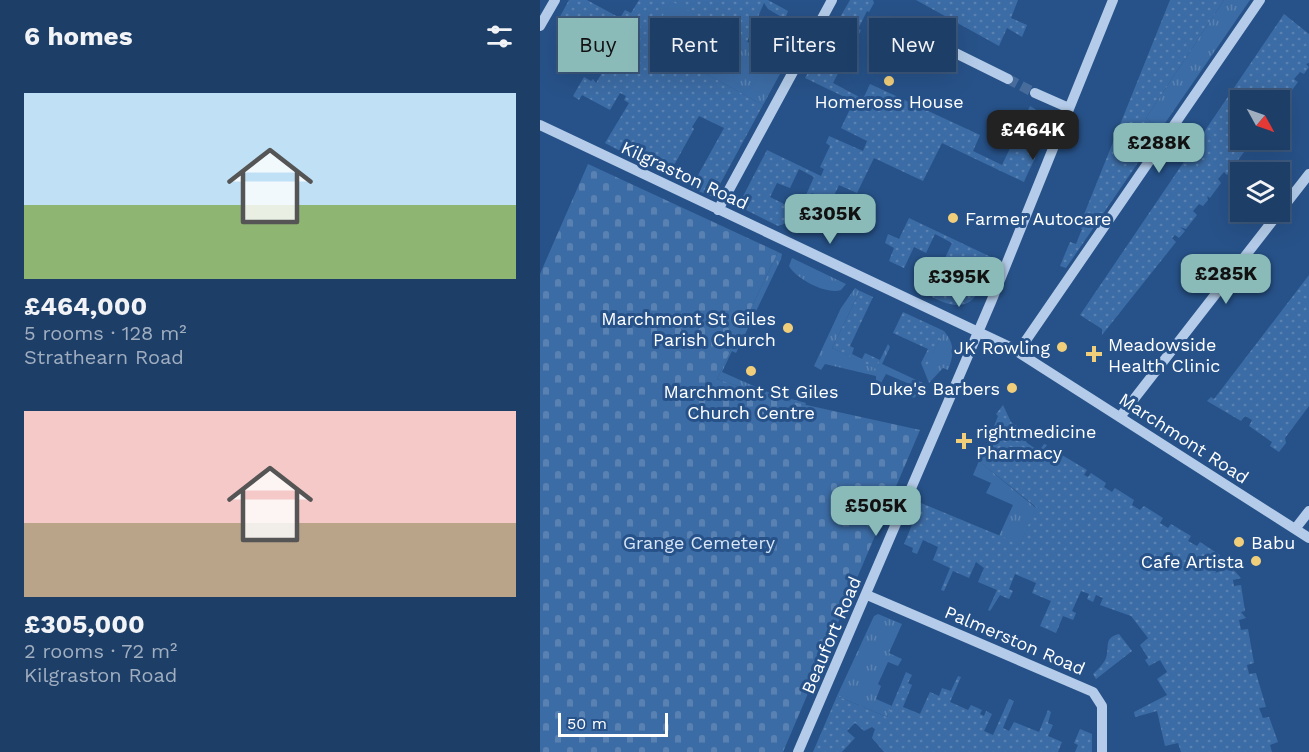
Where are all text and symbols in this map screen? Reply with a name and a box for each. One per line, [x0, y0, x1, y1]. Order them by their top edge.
chip: Buy [558, 18, 638, 72]
chip: Rent [650, 18, 739, 72]
chip: Filters [751, 18, 857, 72]
chip: New [869, 18, 956, 72]
icon: filters [483, 20, 516, 53]
text: 6 homes [24, 21, 133, 51]
marker: Homeross House [882, 74, 896, 88]
north arrow [1230, 90, 1290, 150]
map controls [1230, 90, 1290, 222]
place label: Homeross House [814, 91, 964, 112]
pin: £464K [991, 110, 1075, 161]
text: £464K [1001, 117, 1065, 141]
pin: £288K [1117, 123, 1201, 174]
text: £288K [1127, 130, 1191, 154]
icon: home [216, 132, 324, 240]
street label: Kilgraston Road [618, 136, 752, 214]
button: layers [1230, 162, 1290, 222]
pin: £305K [788, 194, 872, 245]
text: £305K [799, 201, 861, 225]
place label: Farmer Autocare [965, 208, 1111, 229]
marker: Farmer Autocare [946, 211, 960, 225]
pin: £285K [1184, 254, 1268, 305]
pin: £395K [917, 257, 1001, 308]
text: £285K [1195, 261, 1257, 285]
text: £395K [928, 264, 990, 288]
text: £464,000 [24, 291, 147, 321]
place label: Marchmont St Giles Parish Church [601, 308, 776, 350]
text: 5 rooms · 128 m² [24, 321, 187, 345]
marker: Marchmont St Giles Parish Church [781, 321, 795, 335]
place label: Meadowside Health Clinic [1108, 334, 1220, 376]
place label: JK Rowling [954, 337, 1050, 358]
marker: JK Rowling [1055, 340, 1069, 354]
text: Strathearn Road [24, 345, 184, 369]
marker: Meadowside Health Clinic [1085, 345, 1103, 363]
marker: Marchmont St Giles Church Centre [744, 364, 758, 378]
place label: Duke's Barbers [869, 378, 1000, 399]
place label: Marchmont St Giles Church Centre [664, 381, 838, 423]
marker: Duke's Barbers [1005, 381, 1019, 395]
street label: Marchmont Road [1115, 388, 1253, 488]
place label: rightmedicine Pharmacy [976, 421, 1096, 463]
marker: rightmedicine Pharmacy [957, 434, 971, 448]
icon: home [216, 450, 324, 558]
pin: £505K [834, 486, 918, 537]
text: £505K [845, 493, 907, 517]
park label: Grange Cemetery [623, 532, 776, 553]
place label: Babu [1251, 532, 1295, 553]
marker: Babu [1232, 535, 1246, 549]
place label: Cafe Artista [1141, 551, 1244, 572]
marker: Cafe Artista [1249, 554, 1263, 568]
street label: Beaufort Road [797, 573, 865, 697]
street label: Palmerston Road [942, 601, 1088, 679]
text: £305,000 [24, 609, 145, 639]
text: 2 rooms · 72 m² [24, 639, 177, 663]
text: Kilgraston Road [24, 663, 177, 687]
scale bar [558, 710, 668, 738]
text: 50 m [567, 714, 607, 733]

